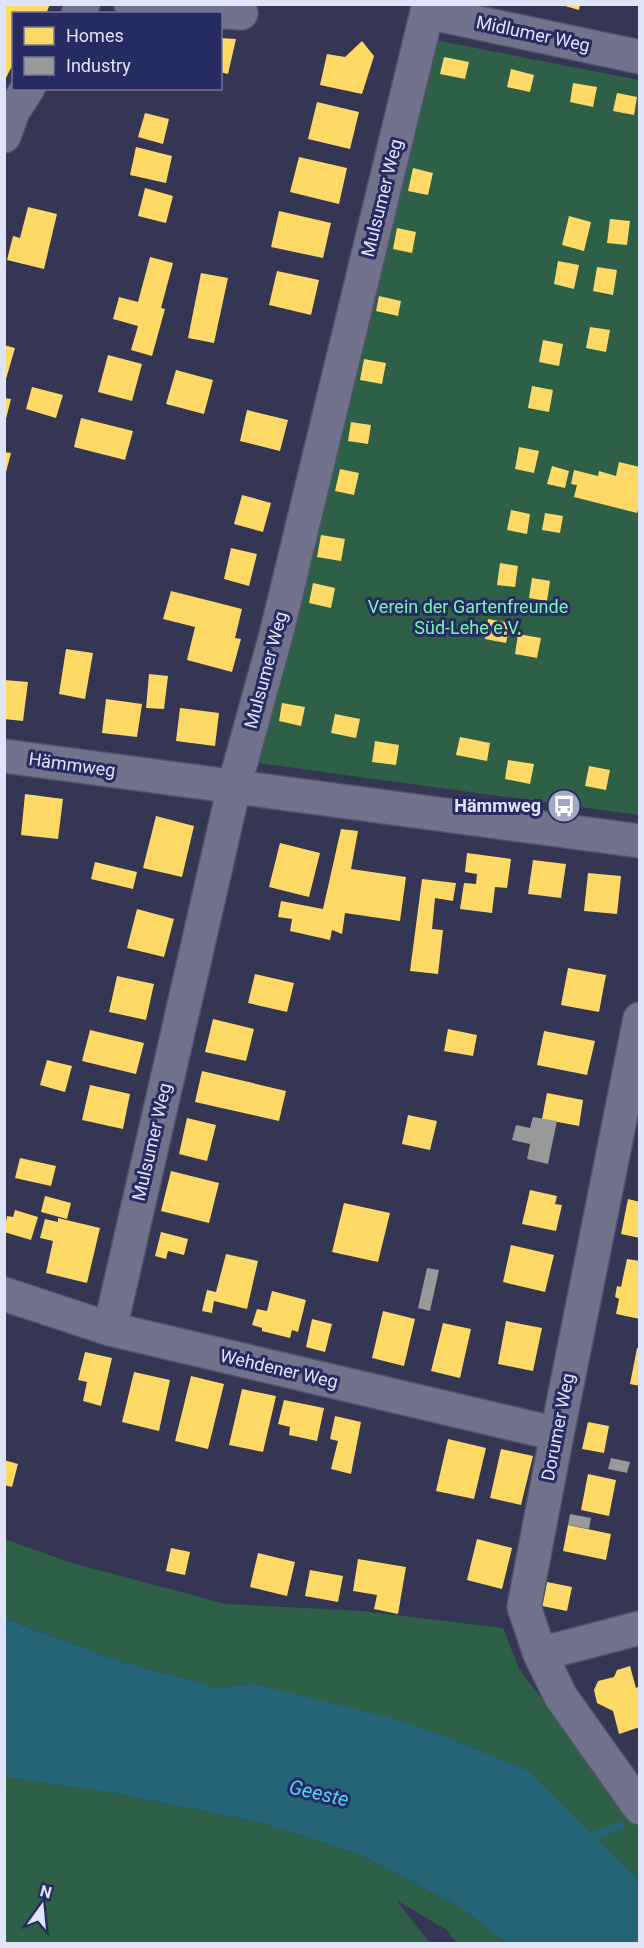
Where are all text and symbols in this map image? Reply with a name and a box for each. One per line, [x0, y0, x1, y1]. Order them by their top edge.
street label: Midlumer Weg [474, 11, 592, 56]
legend [12, 12, 222, 90]
text: Homes [66, 25, 124, 46]
text: Industry [66, 55, 131, 76]
street label: Mulsumer Weg [357, 137, 406, 259]
park label: Verein der Gartenfreunde Süd-Lehe e.V. [368, 596, 568, 638]
street label: Mulsumer Weg [240, 609, 291, 731]
street label: Hämmweg [27, 748, 117, 781]
bus stop icon: Hämmweg [546, 788, 582, 824]
place label: Hämmweg [454, 795, 541, 816]
street label: Mulsumer Weg [128, 1081, 175, 1203]
street label: Wehdener Weg [218, 1345, 340, 1392]
street label: Dorumer Weg [537, 1371, 578, 1483]
water label: Geeste [287, 1775, 351, 1811]
north arrow [12, 1876, 72, 1936]
text: N [38, 1881, 54, 1903]

